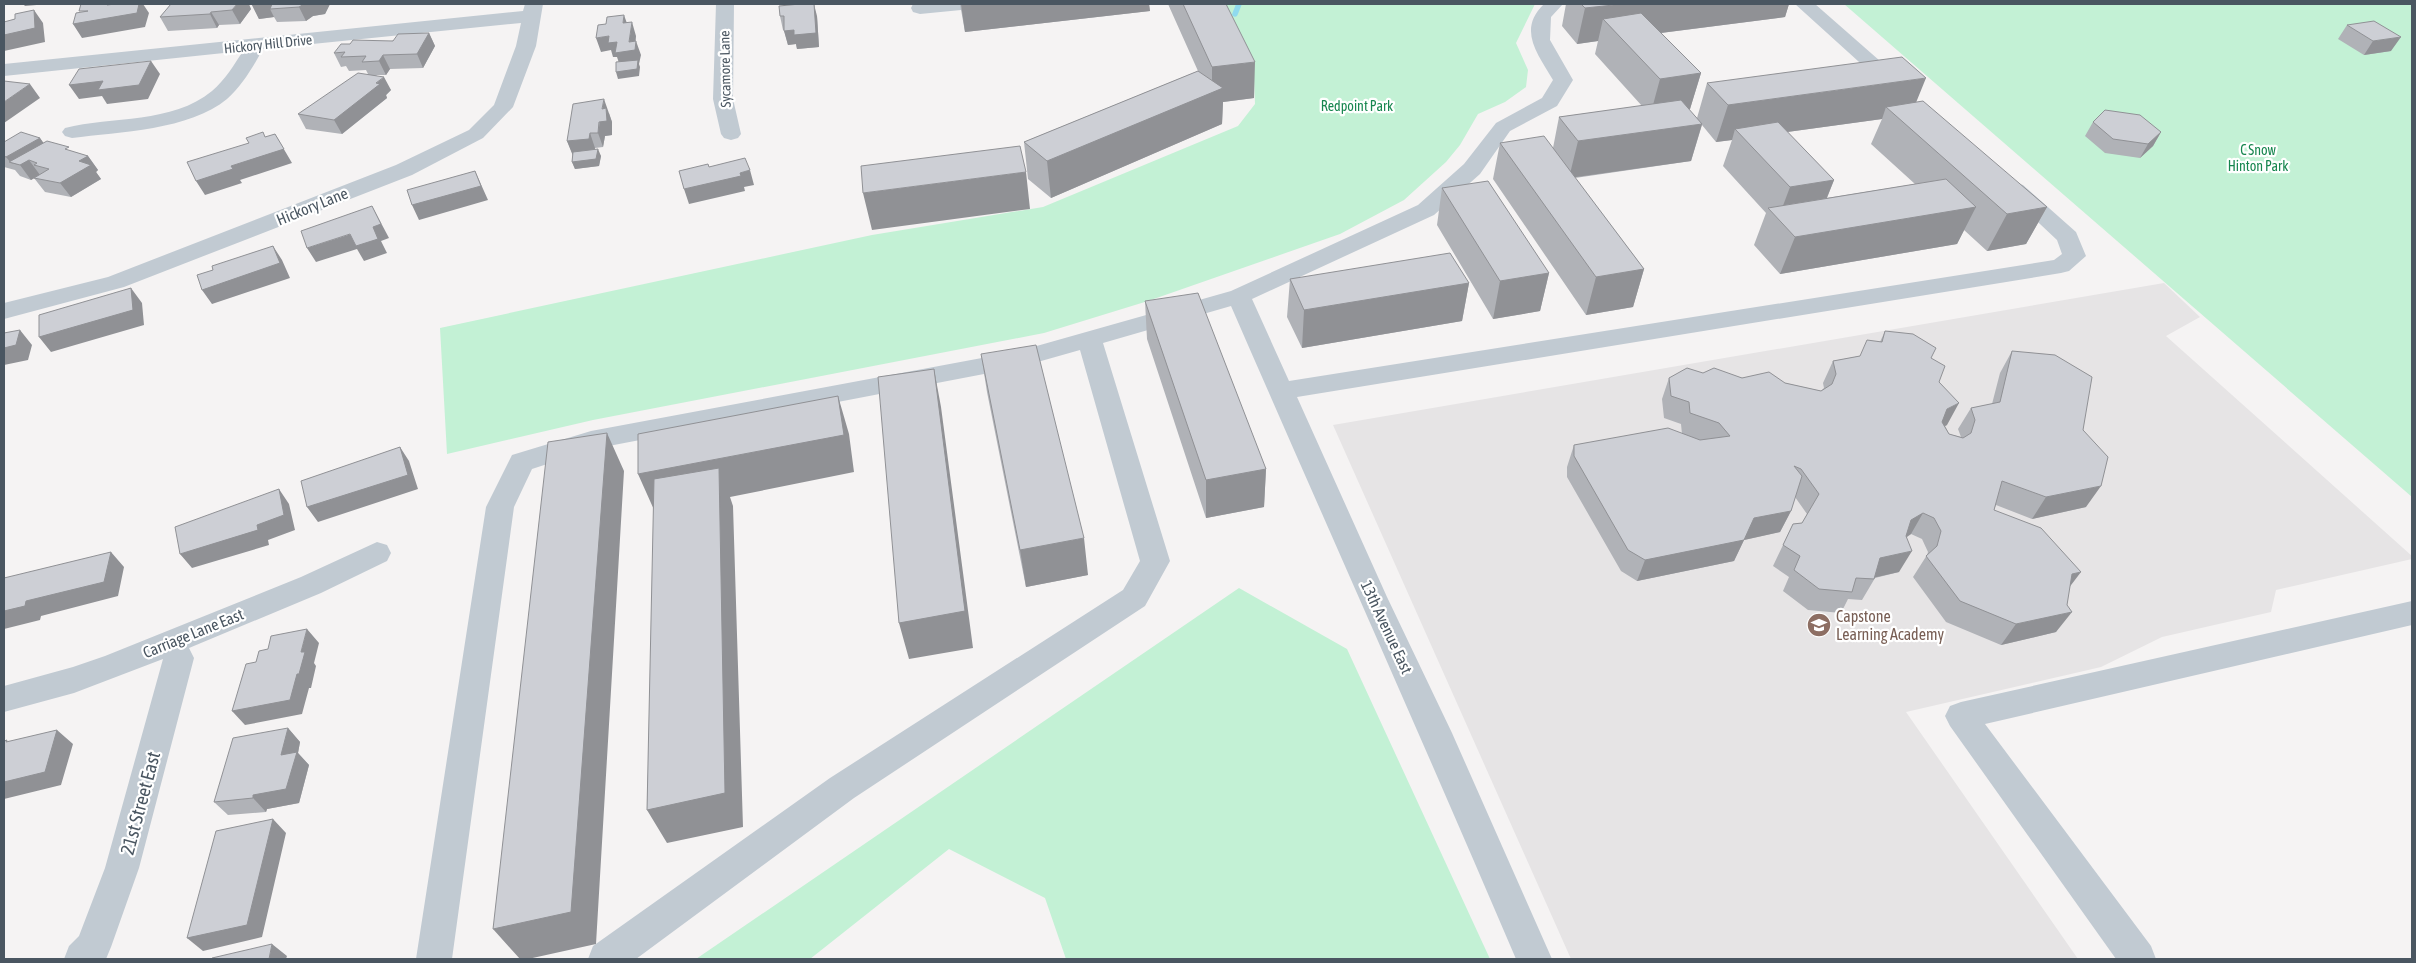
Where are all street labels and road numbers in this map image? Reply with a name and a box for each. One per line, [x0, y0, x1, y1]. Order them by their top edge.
street label: Sycamore Lane [716, 30, 734, 108]
street label: Hickory Hill Drive [223, 31, 313, 57]
street label: Hickory Lane [274, 184, 351, 229]
street label: 13th Avenue East [1358, 578, 1417, 677]
street label: Carriage Lane East [140, 605, 247, 662]
street label: 21st Street East [116, 749, 164, 857]

